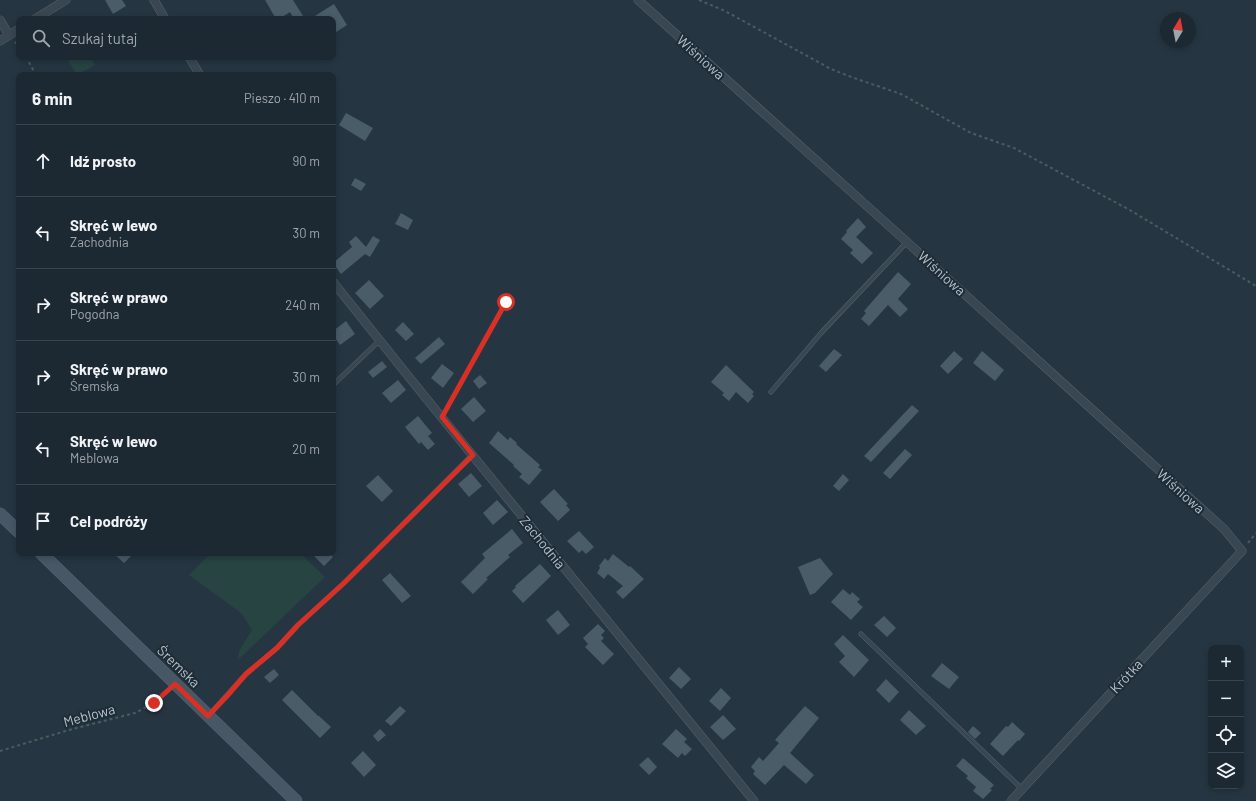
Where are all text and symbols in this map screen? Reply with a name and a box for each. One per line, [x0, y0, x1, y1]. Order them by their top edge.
north arrow [1160, 12, 1196, 48]
search box [16, 16, 336, 60]
icon: search [30, 27, 52, 49]
text: Szukaj tutaj [62, 29, 138, 47]
street label: Wiśniowa [674, 31, 728, 83]
text: 6 min [32, 88, 72, 108]
text: Pieszo · 410 m [244, 90, 320, 106]
icon: ahead [32, 150, 54, 172]
text: Idź prosto [70, 152, 136, 170]
text: 90 m [293, 153, 320, 169]
text: Skręć w lewo [70, 216, 157, 234]
icon: left [32, 222, 54, 244]
text: 30 m [293, 225, 320, 241]
text: Zachodnia [70, 234, 129, 250]
street label: Wiśniowa [915, 247, 969, 299]
text: Skręć w prawo [70, 288, 168, 306]
route start [497, 293, 515, 311]
icon: right [32, 294, 54, 316]
text: 240 m [285, 297, 320, 313]
text: Pogodna [70, 306, 119, 322]
text: Skręć w prawo [70, 360, 168, 378]
icon: right [32, 366, 54, 388]
text: 30 m [293, 369, 320, 385]
text: Śremska [70, 378, 119, 394]
text: Skręć w lewo [70, 432, 157, 450]
icon: left [32, 438, 54, 460]
text: 20 m [292, 441, 320, 457]
text: Meblowa [70, 450, 119, 466]
street label: Wiśniowa [1154, 465, 1208, 517]
icon: arrive [32, 510, 54, 532]
text: Cel podróży [70, 512, 148, 530]
street label: Zachodnia [517, 512, 569, 572]
street label: Śremska [154, 641, 204, 691]
map controls [1208, 645, 1244, 789]
button: + [1208, 645, 1244, 681]
street label: Krótka [1106, 656, 1146, 696]
button: − [1208, 681, 1244, 717]
route end [145, 694, 163, 712]
street label: Meblowa [61, 700, 117, 730]
button: locate [1208, 717, 1244, 753]
button: layers [1208, 753, 1244, 789]

